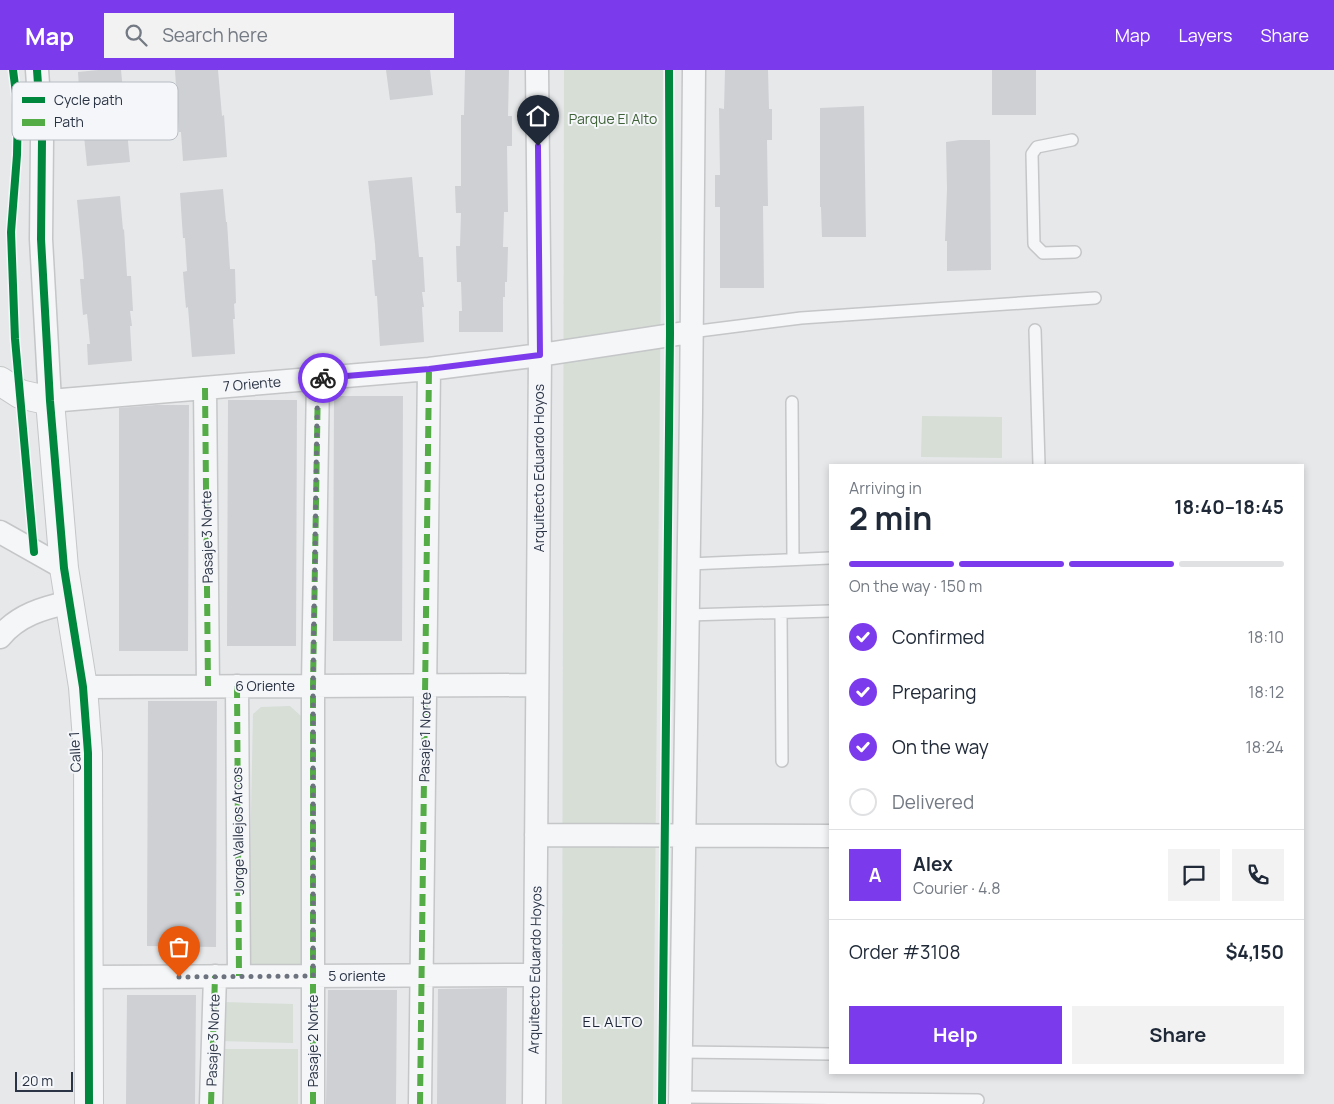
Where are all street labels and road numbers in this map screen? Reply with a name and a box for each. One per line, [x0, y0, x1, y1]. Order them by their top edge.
street label: 7 Oriente [222, 372, 282, 395]
street label: Arquitecto Eduardo Hoyos [529, 384, 548, 552]
street label: Pasaje 3 Norte [196, 491, 217, 583]
street label: 6 Oriente [235, 676, 295, 695]
street label: Pasaje 1 Norte [414, 692, 435, 782]
street label: Calle 1 [64, 731, 85, 773]
street label: Jorge Vallejos Arcos [227, 767, 248, 895]
street label: Arquitecto Eduardo Hoyos [524, 886, 545, 1054]
street label: 5 oriente [328, 966, 386, 985]
street label: Pasaje 3 Norte [201, 993, 224, 1087]
street label: Pasaje 2 Norte [303, 995, 322, 1087]

